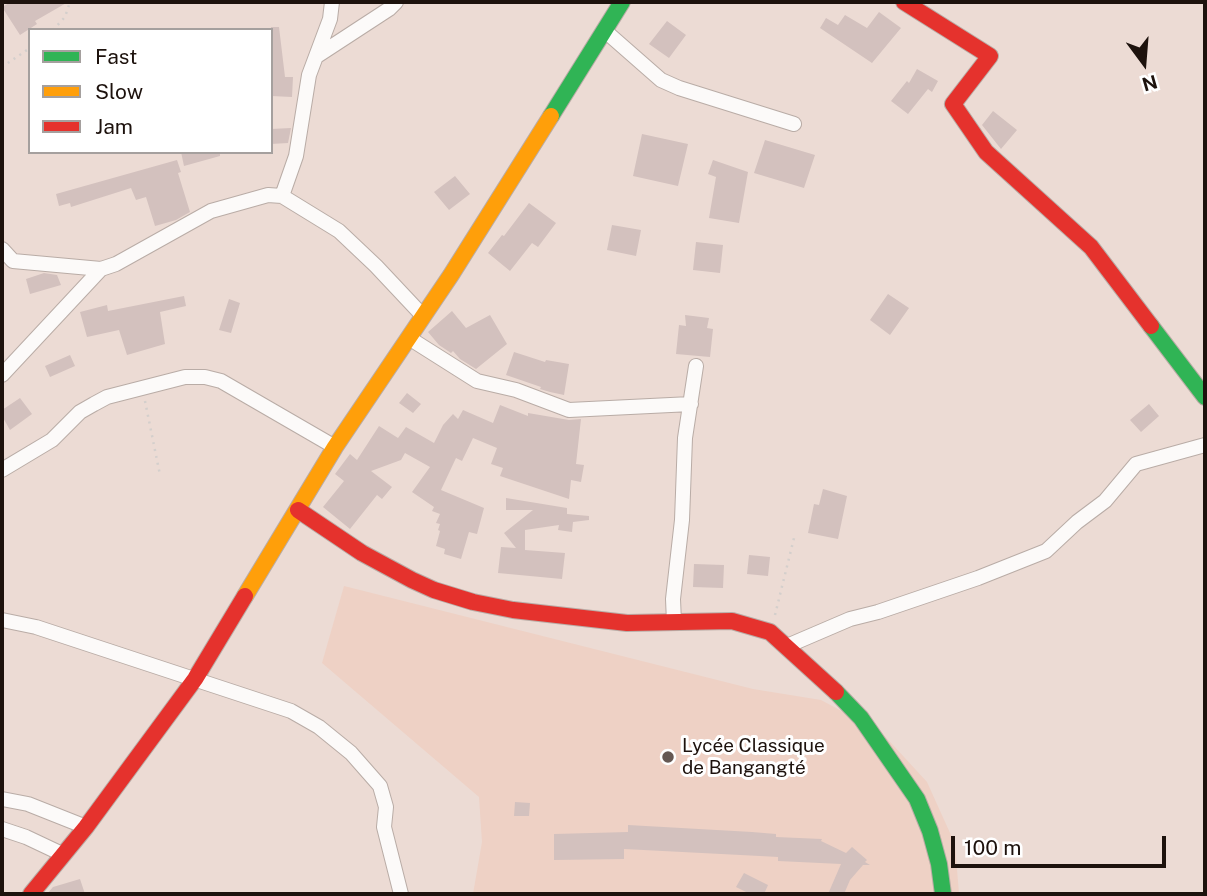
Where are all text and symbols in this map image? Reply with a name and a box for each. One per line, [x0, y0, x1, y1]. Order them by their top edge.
legend [28, 28, 273, 154]
north arrow [1109, 28, 1179, 98]
text: Fast [95, 44, 137, 69]
text: N [1140, 71, 1160, 96]
text: Slow [95, 79, 143, 104]
text: Jam [95, 114, 133, 139]
place label: Lycée Classique de Bangangté [682, 735, 825, 779]
marker: Lycée Classique de Bangangté [660, 749, 676, 765]
scale bar [955, 822, 1170, 866]
text: 100 m [964, 835, 1021, 860]

